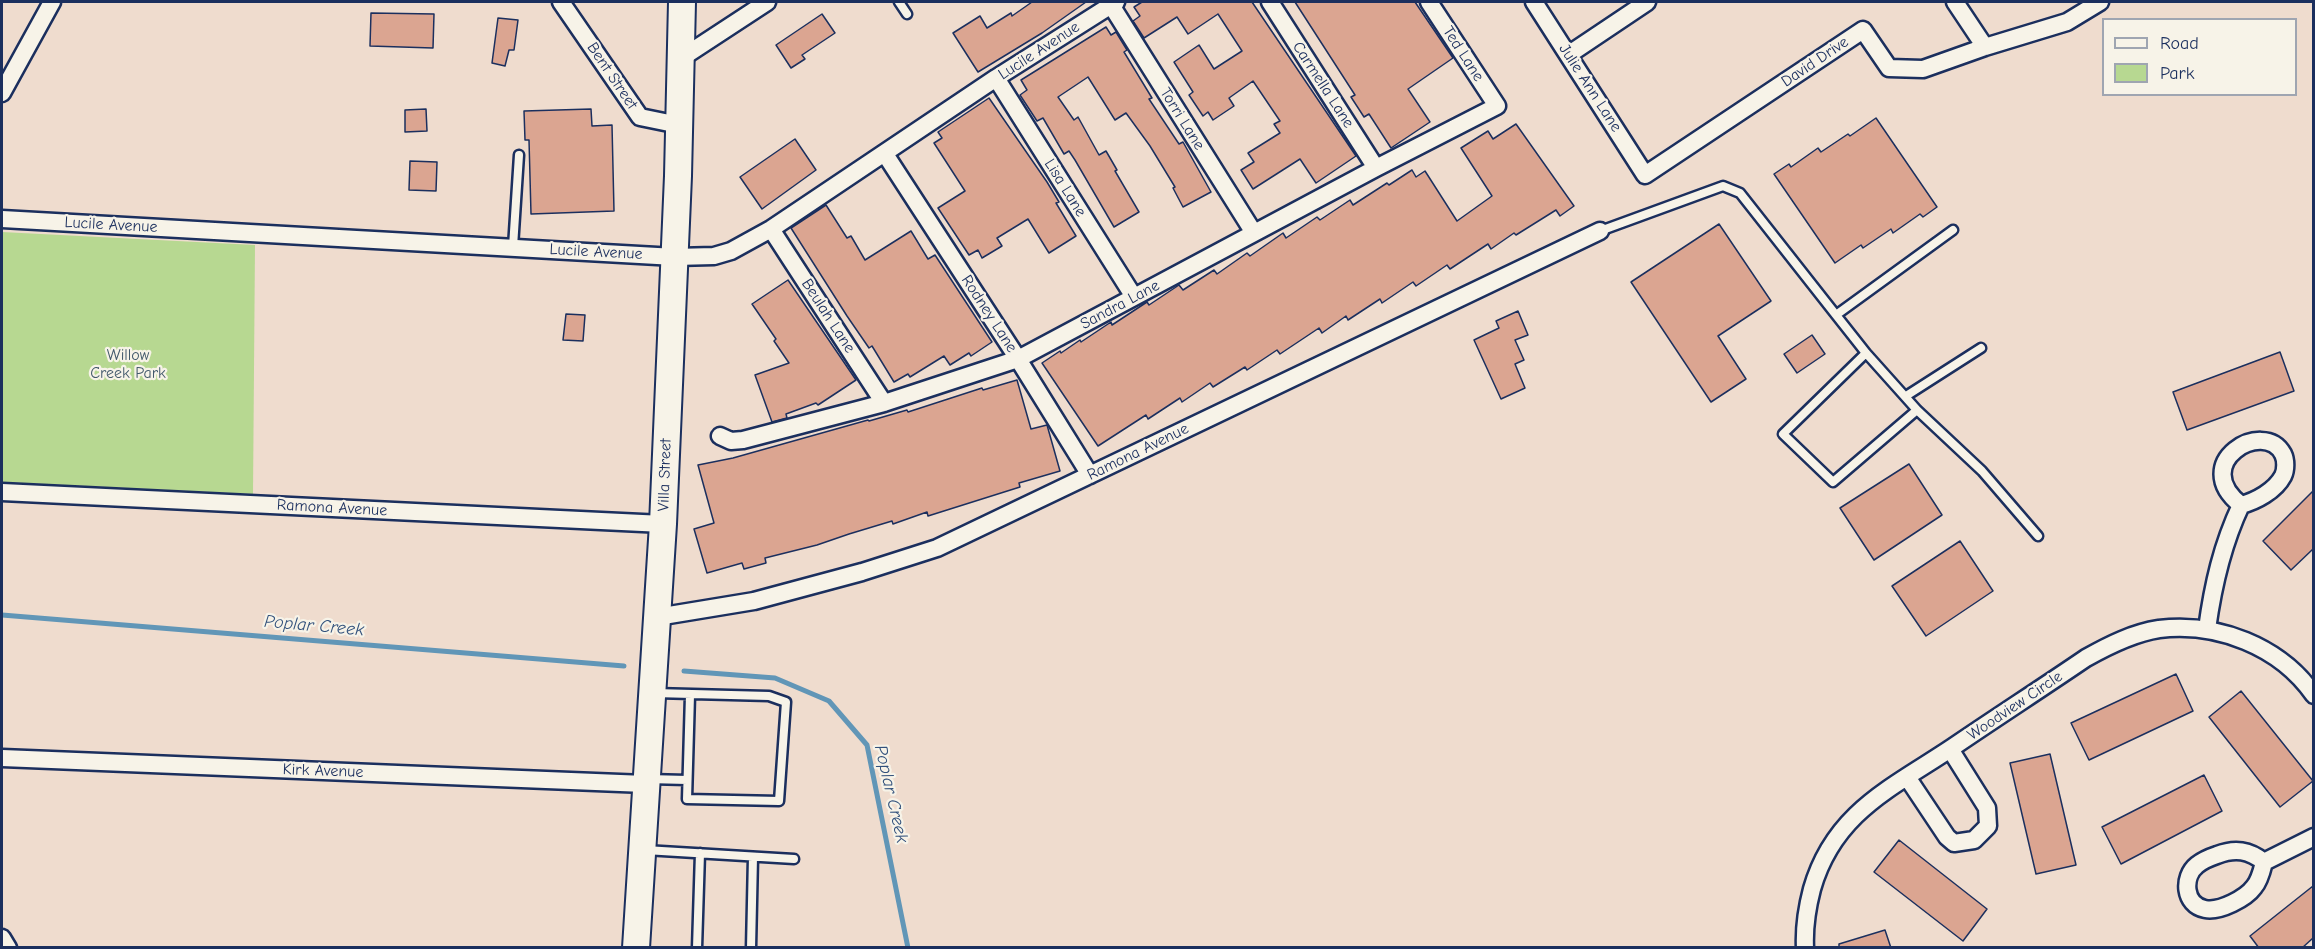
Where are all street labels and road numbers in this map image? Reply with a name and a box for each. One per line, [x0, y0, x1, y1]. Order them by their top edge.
street label: Lucile Avenue [995, 18, 1083, 84]
street label: Ted Lane [1438, 23, 1488, 85]
street label: David Drive [1778, 33, 1852, 91]
street label: Carmella Lane [1288, 38, 1358, 132]
street label: Bent Street [583, 39, 641, 113]
street label: Julie Ann Lane [1554, 40, 1626, 136]
street label: Torri Lane [1155, 84, 1209, 154]
street label: Lisa Lane [1040, 155, 1090, 221]
street label: Lucile Avenue [64, 213, 158, 237]
street label: Lucile Avenue [549, 240, 643, 264]
street label: Rodney Lane [957, 272, 1021, 356]
street label: Beulah Lane [797, 275, 859, 357]
street label: Sandra Lane [1077, 276, 1163, 334]
street label: Ramona Avenue [1084, 419, 1192, 485]
street label: Villa Street [654, 438, 676, 512]
street label: Ramona Avenue [276, 496, 388, 520]
street label: Woodview Circle [1964, 667, 2066, 745]
street label: Kirk Avenue [282, 760, 364, 782]

